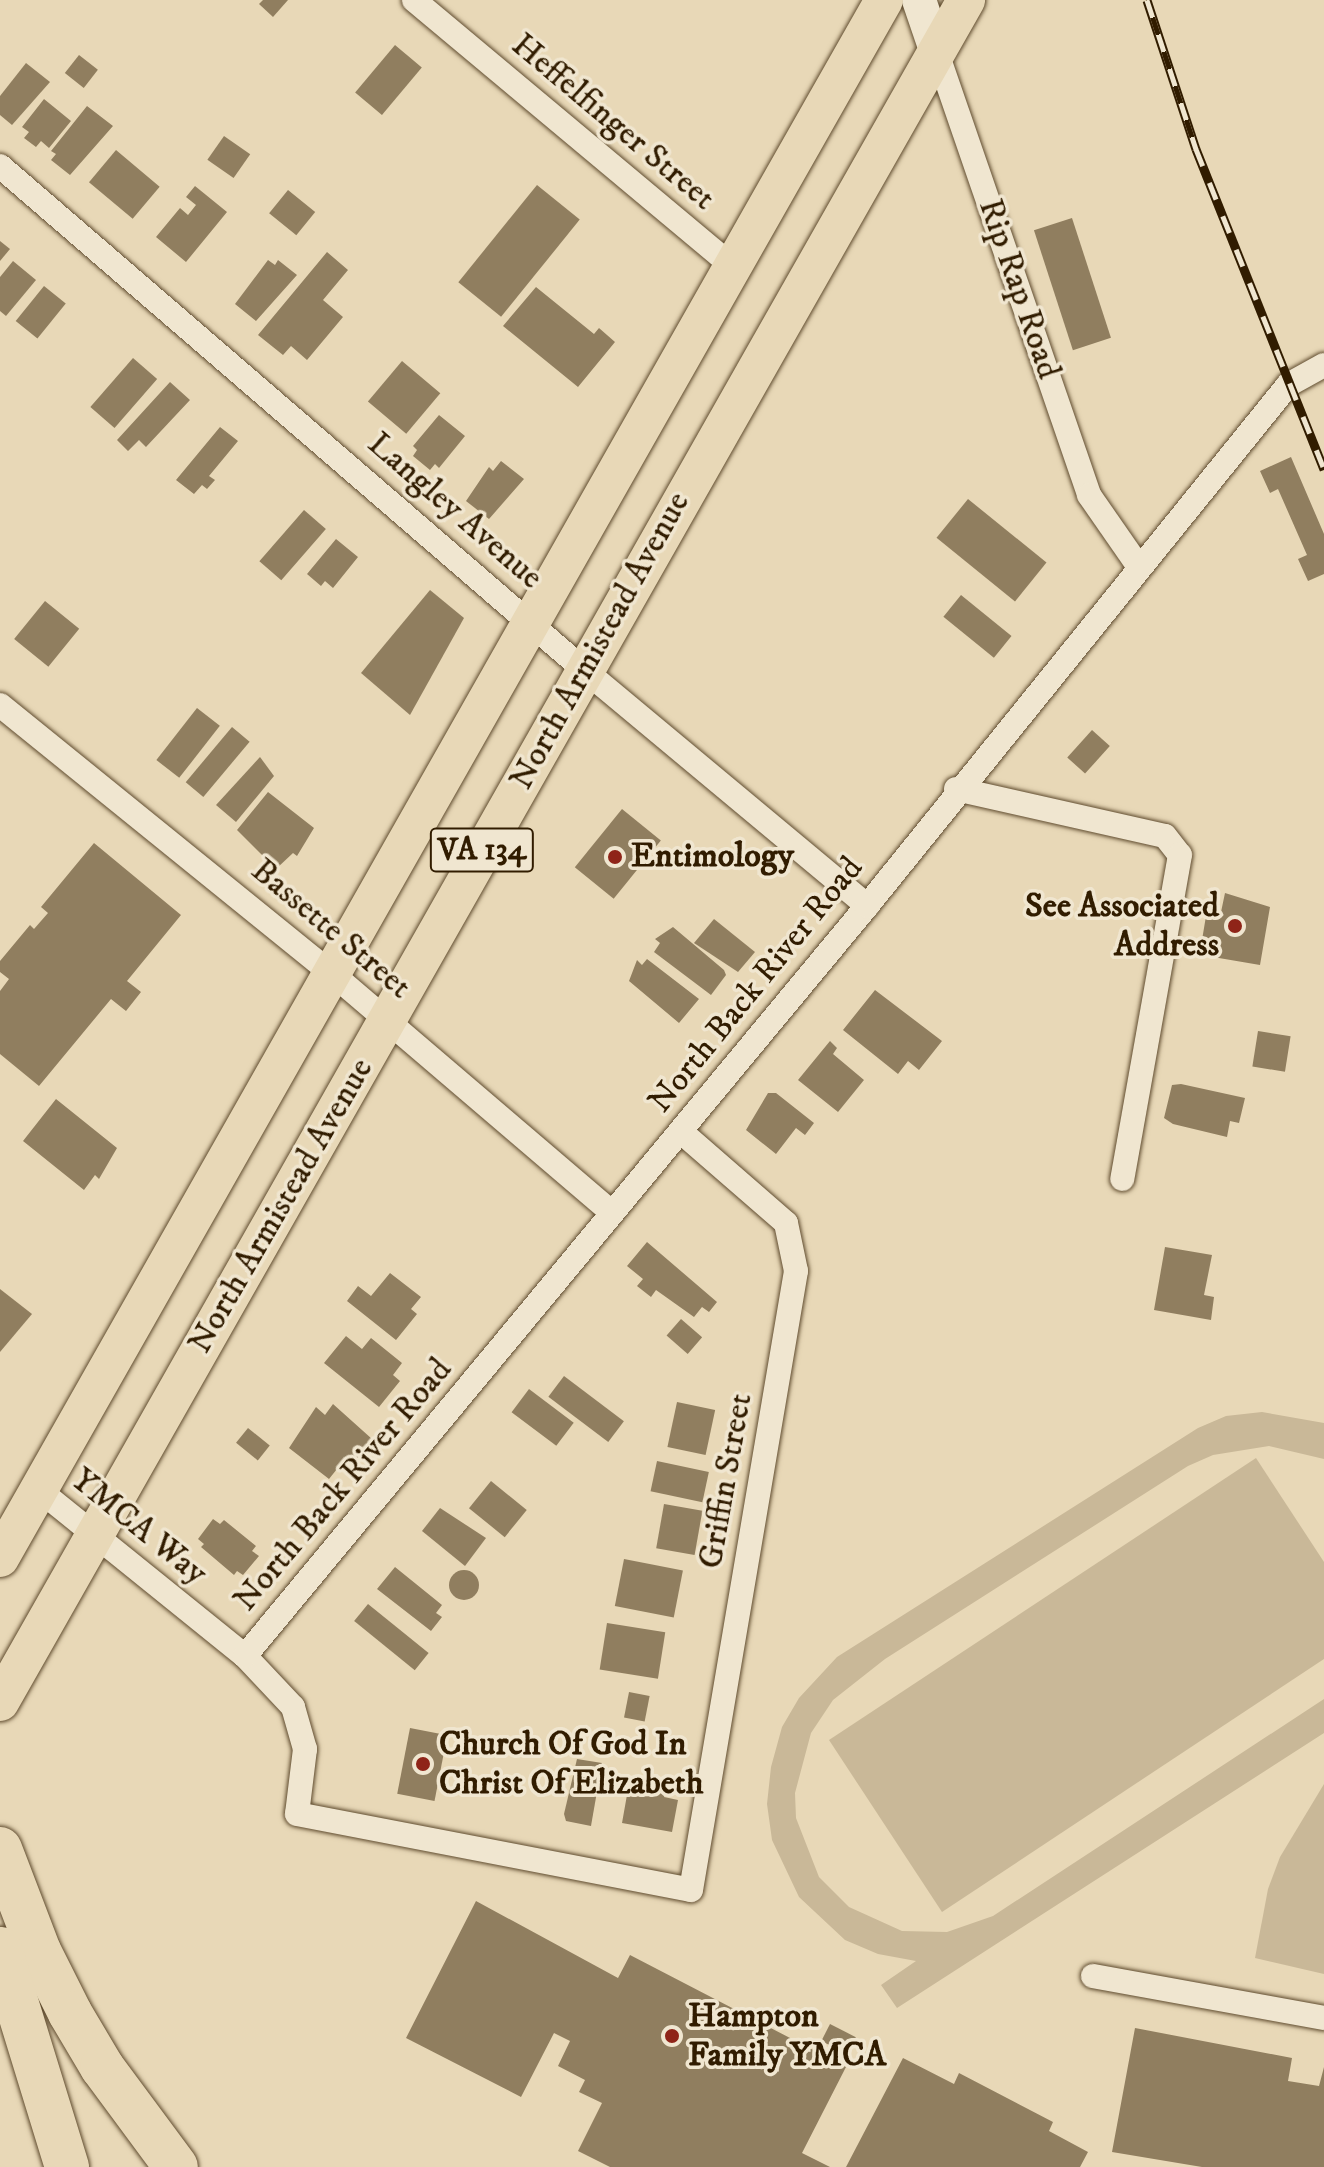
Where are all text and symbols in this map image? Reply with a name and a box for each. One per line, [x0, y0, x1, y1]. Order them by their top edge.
street label: Heffelfinger Street [503, 25, 723, 219]
street label: Rip Rap Road [969, 194, 1069, 384]
street label: Langley Avenue [359, 424, 551, 598]
street label: North Armistead Avenue [501, 485, 699, 797]
road number: VA 134 [428, 822, 536, 878]
place label: Entimology [631, 837, 794, 877]
marker: Entimology [606, 848, 624, 866]
street label: North Back River Road [640, 849, 872, 1121]
street label: Bassette Street [243, 850, 419, 1008]
place label: See Associated Address [1025, 886, 1219, 966]
marker: See Associated Address [1226, 917, 1244, 935]
street label: North Armistead Avenue [180, 1051, 382, 1361]
street label: North Back River Road [225, 1350, 461, 1620]
street label: Griffin Street [691, 1390, 761, 1572]
street label: YMCA Way [63, 1460, 215, 1594]
place label: Church Of God In Christ Of Elizabeth [439, 1724, 704, 1804]
marker: Church Of God In Christ Of Elizabeth [414, 1755, 432, 1773]
place label: Hampton Family YMCA [688, 1996, 886, 2076]
marker: Hampton Family YMCA [663, 2027, 681, 2045]

